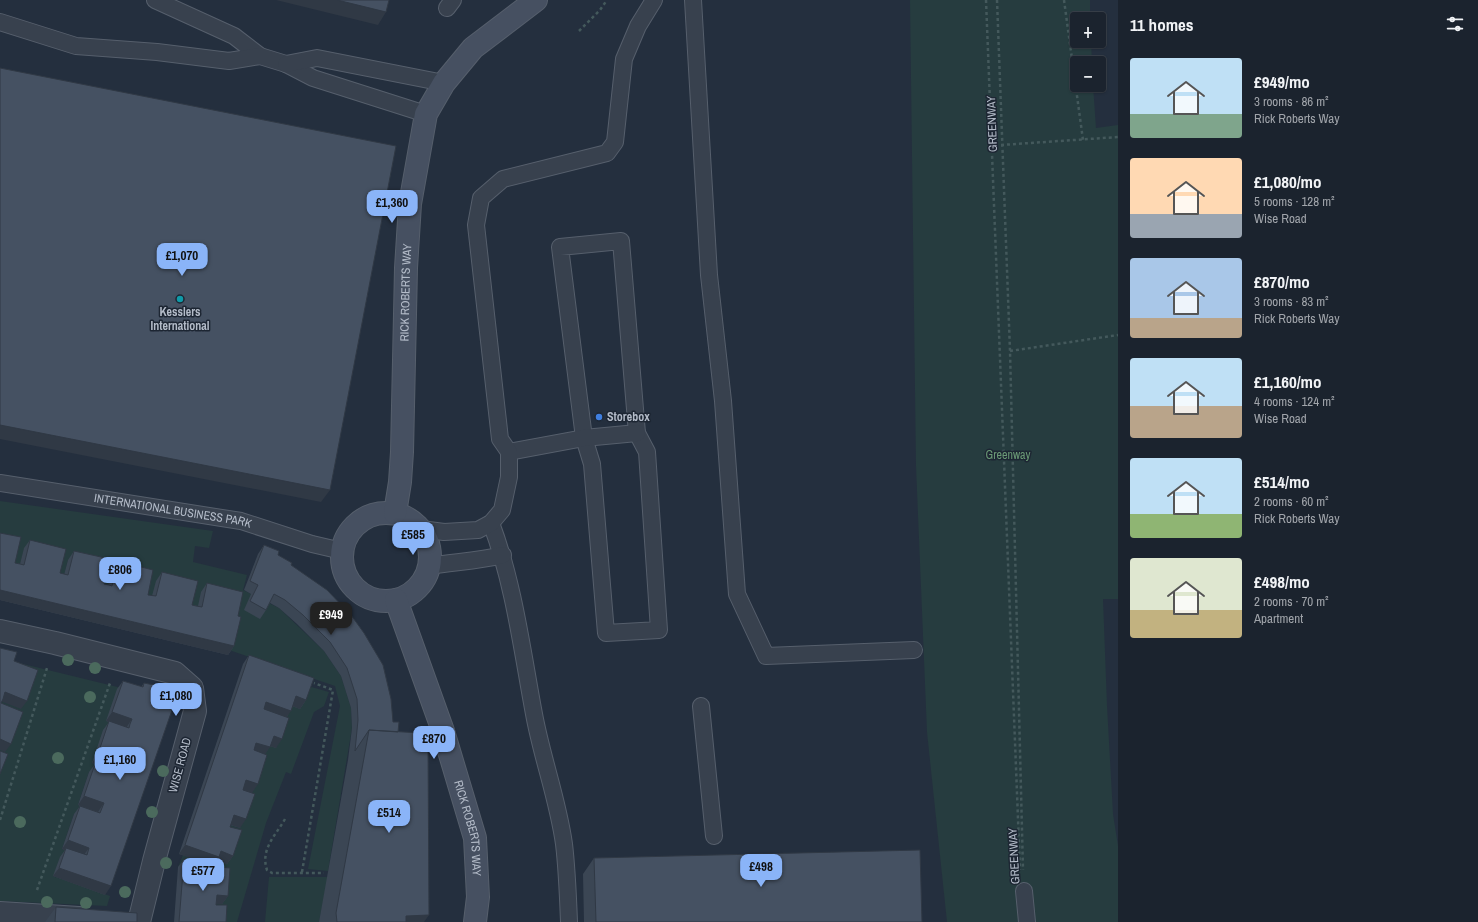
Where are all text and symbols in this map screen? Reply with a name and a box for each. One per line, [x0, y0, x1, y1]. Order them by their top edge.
map controls [1070, 12, 1106, 92]
button: + [1070, 12, 1106, 48]
text: 11 homes [1130, 13, 1194, 36]
icon: filters [1444, 13, 1466, 35]
button: − [1070, 56, 1106, 92]
text: £949/mo [1254, 70, 1310, 93]
icon: home [1162, 74, 1210, 122]
text: 3 rooms · 86 m² [1254, 93, 1329, 110]
street label: GREENWAY [983, 95, 1001, 152]
text: Rick Roberts Way [1254, 110, 1340, 127]
text: £1,080/mo [1254, 170, 1321, 193]
icon: home [1162, 174, 1210, 222]
pin: £1,360 [359, 190, 425, 224]
text: 5 rooms · 128 m² [1254, 193, 1335, 210]
text: £1,360 [376, 194, 408, 211]
text: Wise Road [1254, 210, 1307, 227]
pin: £1,070 [149, 243, 215, 277]
street label: RICK ROBERTS WAY [396, 243, 416, 342]
text: £1,070 [166, 247, 198, 264]
text: £870/mo [1254, 270, 1310, 293]
icon: home [1162, 274, 1210, 322]
text: 3 rooms · 83 m² [1254, 293, 1329, 310]
marker: Kesslers International [175, 294, 185, 304]
place label: Kesslers International [150, 304, 210, 334]
text: Rick Roberts Way [1254, 310, 1340, 327]
text: £1,160/mo [1254, 370, 1321, 393]
icon: home [1162, 374, 1210, 422]
text: 4 rooms · 124 m² [1254, 393, 1335, 410]
place label: Storebox [607, 409, 650, 425]
text: Wise Road [1254, 410, 1307, 427]
marker: Storebox [594, 412, 604, 422]
park label: Greenway [986, 447, 1030, 463]
text: £514/mo [1254, 470, 1310, 493]
icon: home [1162, 474, 1210, 522]
street label: INTERNATIONAL BUSINESS PARK [93, 490, 254, 532]
text: 2 rooms · 60 m² [1254, 493, 1329, 510]
text: Rick Roberts Way [1254, 510, 1340, 527]
pin: £585 [389, 522, 437, 556]
text: £585 [401, 526, 425, 543]
pin: £806 [96, 557, 144, 591]
text: £806 [108, 561, 132, 578]
text: £498/mo [1254, 570, 1310, 593]
icon: home [1162, 574, 1210, 622]
text: 2 rooms · 70 m² [1254, 593, 1329, 610]
pin: £949 [307, 602, 355, 636]
text: £949 [319, 606, 343, 623]
text: Apartment [1254, 610, 1303, 627]
pin: £1,080 [143, 683, 209, 717]
text: £1,080 [160, 687, 192, 704]
pin: £870 [410, 726, 458, 760]
text: £870 [422, 730, 446, 747]
street label: WISE ROAD [165, 736, 195, 794]
pin: £1,160 [87, 747, 153, 781]
text: £1,160 [104, 751, 136, 768]
street label: RICK ROBERTS WAY [450, 778, 485, 877]
pin: £514 [365, 800, 413, 834]
text: £514 [377, 804, 401, 821]
street label: GREENWAY [1005, 827, 1023, 885]
pin: £498 [737, 854, 785, 888]
pin: £577 [179, 858, 227, 892]
text: £498 [749, 858, 773, 875]
text: £577 [191, 862, 215, 879]

